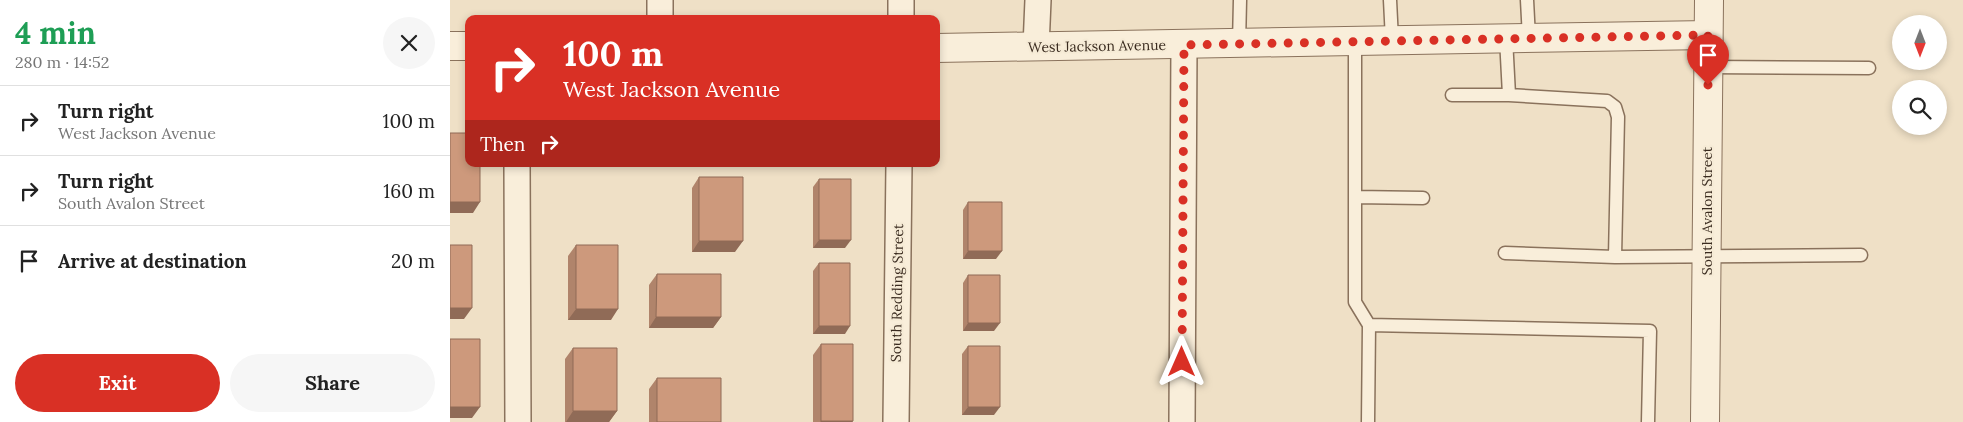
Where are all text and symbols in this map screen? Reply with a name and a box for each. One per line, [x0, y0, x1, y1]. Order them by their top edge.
text: 4 min [15, 14, 96, 52]
north arrow [1892, 15, 1948, 70]
map controls [1892, 15, 1947, 135]
button: close [383, 17, 435, 69]
text: 100 m [563, 31, 663, 76]
pin [1687, 34, 1729, 85]
icon: right [480, 35, 545, 100]
street label: West Jackson Avenue [1028, 36, 1167, 56]
icon: arrive [1694, 41, 1722, 69]
text: 280 m · 14:52 [15, 52, 109, 72]
text: West Jackson Avenue [563, 75, 780, 103]
button: search [1892, 80, 1947, 135]
text: Turn right [58, 99, 154, 123]
icon: right [15, 107, 43, 135]
text: 100 m [383, 109, 435, 133]
text: West Jackson Avenue [58, 123, 216, 143]
icon: right [535, 130, 563, 158]
text: Then [480, 132, 525, 156]
street label: South Avalon Street [1698, 146, 1716, 275]
text: Turn right [58, 169, 154, 193]
icon: right [15, 177, 43, 205]
text: 160 m [383, 179, 435, 203]
text: South Avalon Street [58, 193, 205, 213]
street label: South Redding Street [887, 223, 907, 362]
icon: arrive [15, 247, 43, 275]
text: Arrive at destination [58, 249, 247, 273]
text: 20 m [391, 249, 435, 273]
position arrow [1155, 335, 1207, 387]
button: Exit [15, 354, 220, 412]
button: Share [230, 354, 435, 412]

